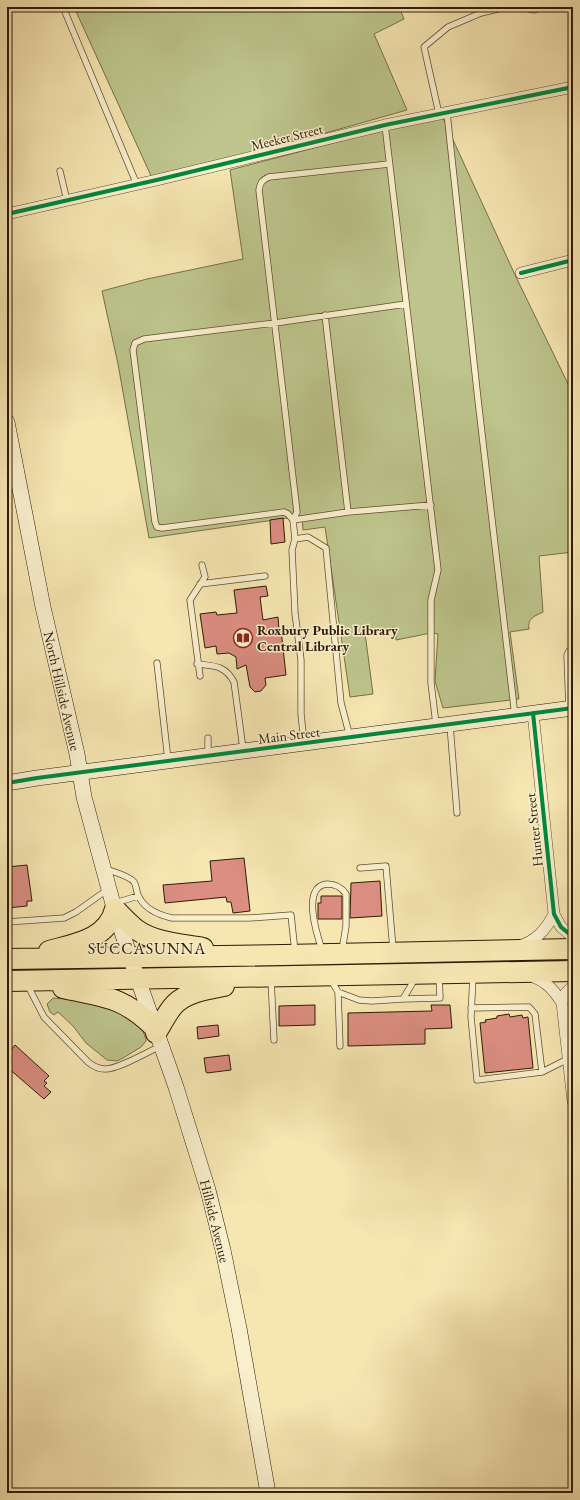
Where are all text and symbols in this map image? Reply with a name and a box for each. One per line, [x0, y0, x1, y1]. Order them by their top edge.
street label: Meeker Street [249, 119, 325, 155]
place label: Roxbury Public Library Central Library [257, 621, 398, 655]
library icon: Roxbury Public Library Central Library [232, 627, 254, 649]
street label: North Hillside Avenue [39, 630, 85, 753]
street label: Main Street [257, 722, 322, 748]
street label: Hunter Street [521, 792, 547, 868]
district label: SUCCASUNNA [88, 938, 206, 959]
street label: Hillside Avenue [196, 1178, 234, 1265]

